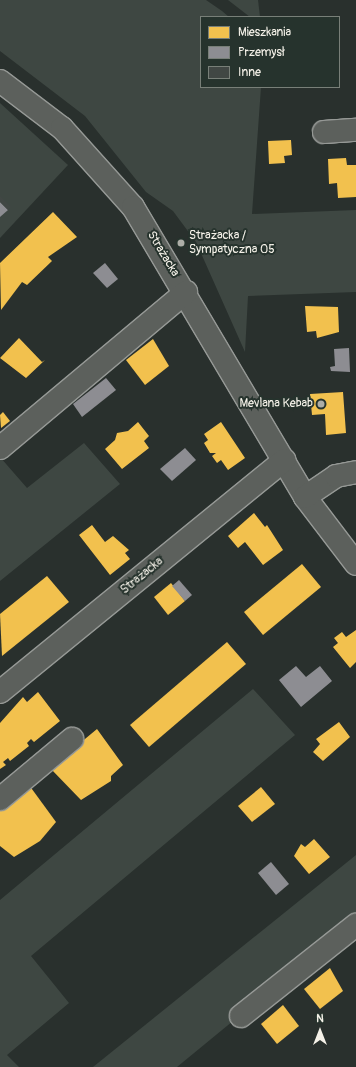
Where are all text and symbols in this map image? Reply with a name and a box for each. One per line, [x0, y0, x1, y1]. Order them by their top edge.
legend [200, 16, 340, 88]
text: Mieszkania [238, 25, 291, 40]
text: Przemysł [238, 45, 285, 60]
text: Inne [238, 65, 261, 80]
street label: Strażacka [144, 229, 182, 279]
place label: Strażacka / Sympatyczna 05 [189, 229, 275, 257]
marker: Strażacka / Sympatyczna 05 [176, 238, 186, 248]
place label: Mevlana Kebab [239, 397, 313, 411]
marker: Mevlana Kebab [316, 399, 326, 409]
street label: Strażacka [118, 555, 166, 597]
north arrow [300, 1011, 340, 1051]
text: N [316, 1012, 324, 1025]

